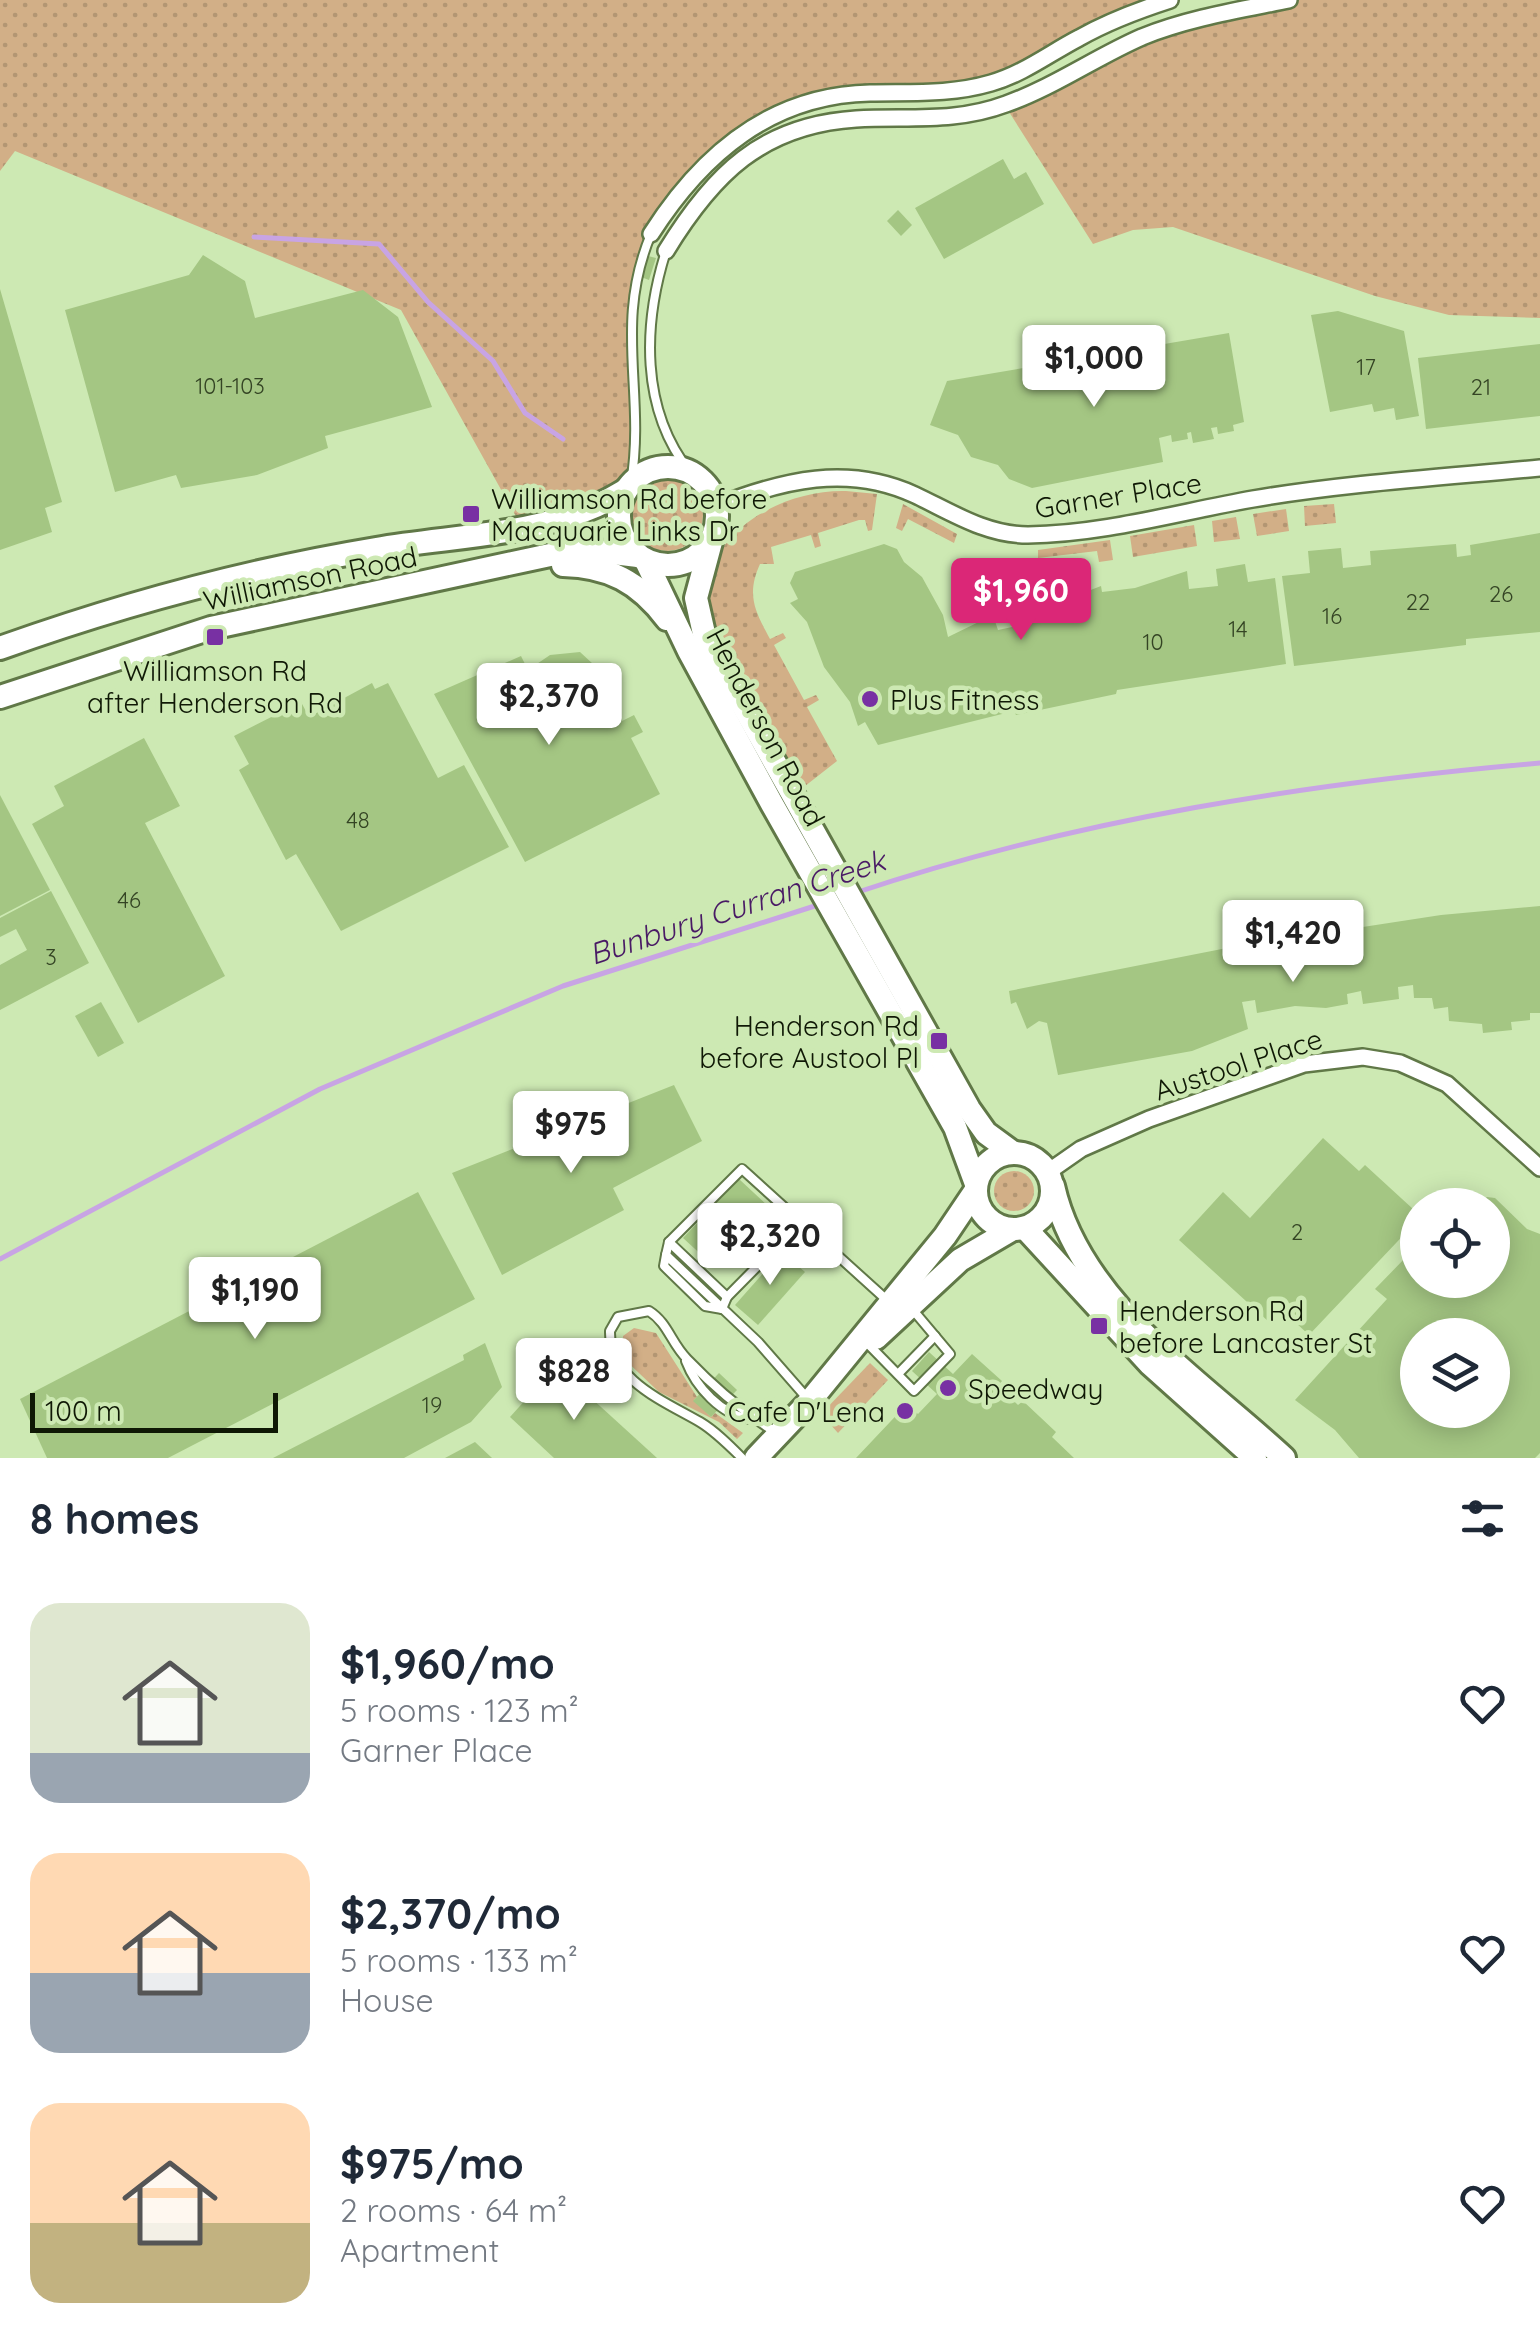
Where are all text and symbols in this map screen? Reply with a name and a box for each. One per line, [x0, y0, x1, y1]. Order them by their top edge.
pin: $1,000 [1013, 325, 1175, 410]
text: $1,000 [1044, 337, 1144, 377]
house number: 17 [1356, 353, 1376, 381]
house number: 101-103 [195, 372, 265, 400]
house number: 21 [1471, 373, 1491, 401]
street label: Garner Place [1032, 465, 1204, 525]
place label: Williamson Rd before Macquarie Links Dr [491, 481, 767, 548]
marker: Williamson Rd before Macquarie Links Dr [460, 503, 482, 525]
street label: Williamson Road [200, 538, 420, 618]
pin: $1,960 [940, 558, 1102, 643]
text: $1,960 [973, 570, 1069, 610]
house number: 26 [1489, 580, 1513, 608]
house number: 22 [1406, 588, 1430, 616]
house number: 16 [1322, 602, 1342, 630]
house number: 14 [1228, 615, 1248, 643]
street label: Henderson Road [699, 622, 833, 832]
marker: Williamson Rd after Henderson Rd [204, 626, 226, 648]
house number: 10 [1142, 628, 1164, 656]
place label: Williamson Rd after Henderson Rd [87, 653, 343, 720]
pin: $2,370 [468, 663, 630, 748]
text: $2,370 [499, 675, 599, 715]
place label: Plus Fitness [890, 682, 1039, 717]
marker: Plus Fitness [859, 688, 881, 710]
house number: 48 [346, 806, 370, 834]
water label: Bunbury Curran Creek [584, 840, 893, 973]
house number: 46 [117, 886, 141, 914]
pin: $1,420 [1212, 900, 1374, 985]
text: $1,420 [1244, 912, 1342, 952]
house number: 3 [45, 943, 57, 971]
place label: Henderson Rd before Austool Pl [699, 1008, 919, 1075]
street label: Austool Place [1150, 1020, 1326, 1108]
marker: Henderson Rd before Austool Pl [928, 1030, 950, 1052]
pin: $975 [512, 1091, 630, 1176]
text: $975 [535, 1103, 607, 1143]
map controls [1400, 1188, 1510, 1428]
button: locate [1400, 1188, 1510, 1298]
pin: $2,320 [689, 1203, 851, 1288]
text: $2,320 [719, 1215, 821, 1255]
house number: 2 [1291, 1218, 1303, 1246]
pin: $1,190 [174, 1257, 336, 1342]
text: $1,190 [211, 1269, 299, 1309]
place label: Henderson Rd before Lancaster St [1119, 1293, 1373, 1360]
marker: Henderson Rd before Lancaster St [1088, 1315, 1110, 1337]
button: layers [1400, 1318, 1510, 1428]
pin: $828 [515, 1338, 633, 1423]
text: $828 [538, 1350, 610, 1390]
place label: Speedway [968, 1371, 1103, 1406]
marker: Speedway [937, 1377, 959, 1399]
scale bar [30, 1388, 278, 1432]
house number: 19 [422, 1391, 442, 1419]
text: 100 m [45, 1393, 122, 1428]
place label: Cafe D'Lena [728, 1394, 885, 1429]
marker: Cafe D'Lena [894, 1400, 916, 1422]
icon: filters [1455, 1491, 1510, 1546]
text: 8 homes [30, 1492, 199, 1545]
text: $1,960/mo [340, 1637, 555, 1690]
icon: home [110, 1643, 230, 1763]
icon: heart [1455, 1676, 1510, 1731]
text: 5 rooms · 123 m² [340, 1690, 579, 1730]
text: Garner Place [340, 1730, 533, 1770]
text: $2,370/mo [340, 1887, 561, 1940]
icon: home [110, 1893, 230, 2013]
icon: heart [1455, 1926, 1510, 1981]
text: 5 rooms · 133 m² [340, 1940, 578, 1980]
text: House [340, 1980, 434, 2020]
text: $975/mo [340, 2137, 524, 2190]
icon: home [110, 2143, 230, 2263]
icon: heart [1455, 2176, 1510, 2231]
text: 2 rooms · 64 m² [340, 2190, 567, 2230]
text: Apartment [340, 2230, 499, 2270]

